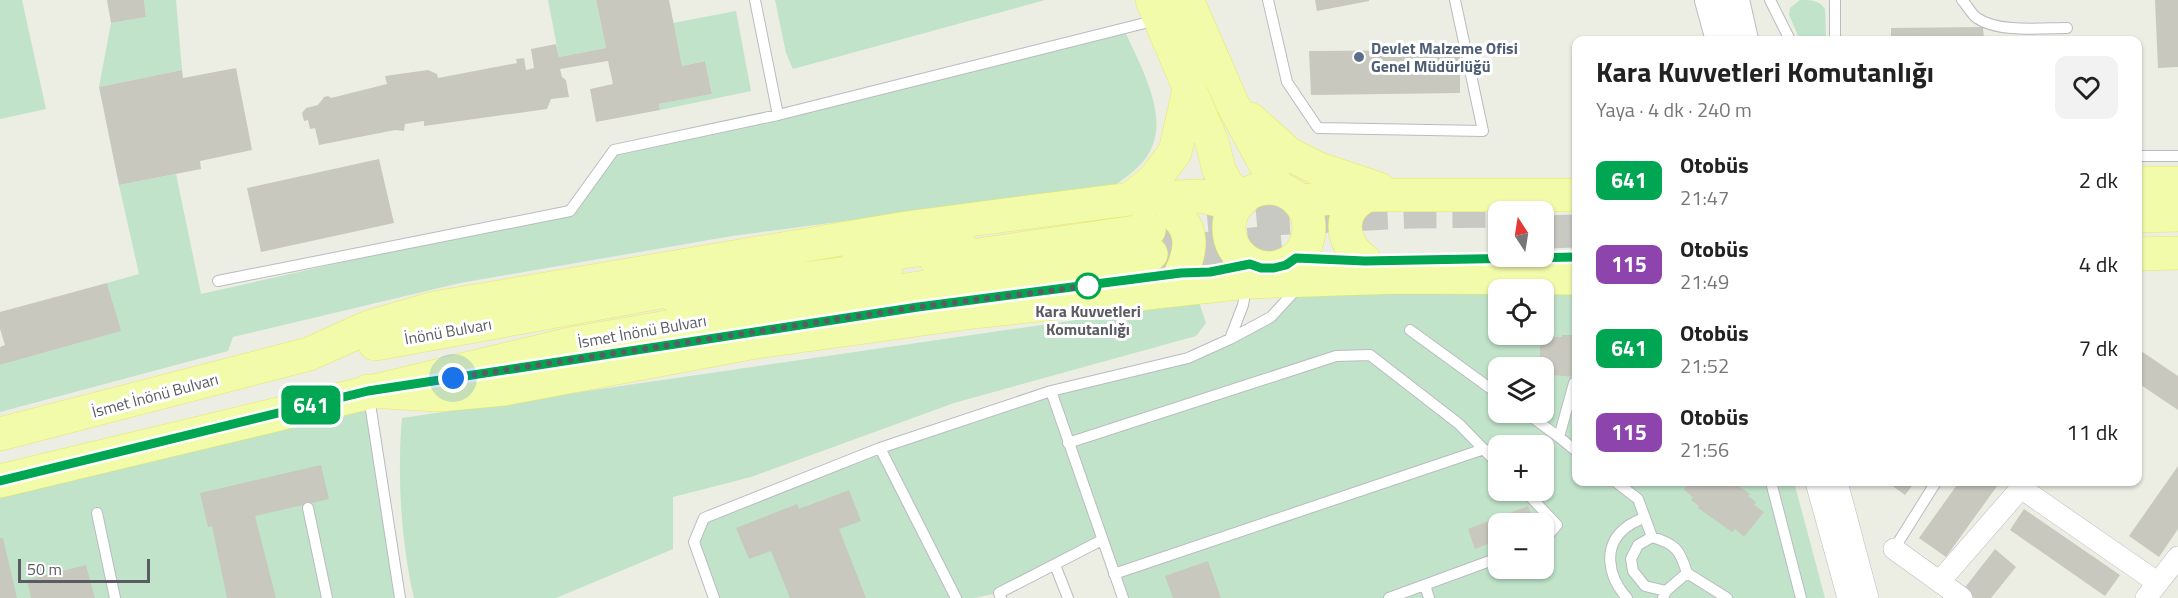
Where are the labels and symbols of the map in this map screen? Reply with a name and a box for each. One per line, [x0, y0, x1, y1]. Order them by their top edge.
place label: Devlet Malzeme Ofisi Genel Müdürlüğü [1371, 36, 1518, 78]
marker: Devlet Malzeme Ofisi Genel Müdürlüğü [1352, 50, 1366, 64]
north arrow [1488, 201, 1554, 267]
marker: Kara Kuvvetleri Komutanlığı [1075, 273, 1101, 299]
place label: Kara Kuvvetleri Komutanlığı [1035, 299, 1141, 341]
street label: İsmet İnönü Bulvarı [576, 308, 708, 354]
street label: İnönü Bulvarı [402, 312, 494, 350]
your location [438, 363, 468, 393]
street label: İsmet İnönü Bulvarı [89, 367, 221, 423]
line badge: 641 [276, 386, 346, 424]
scale bar [18, 556, 150, 584]

